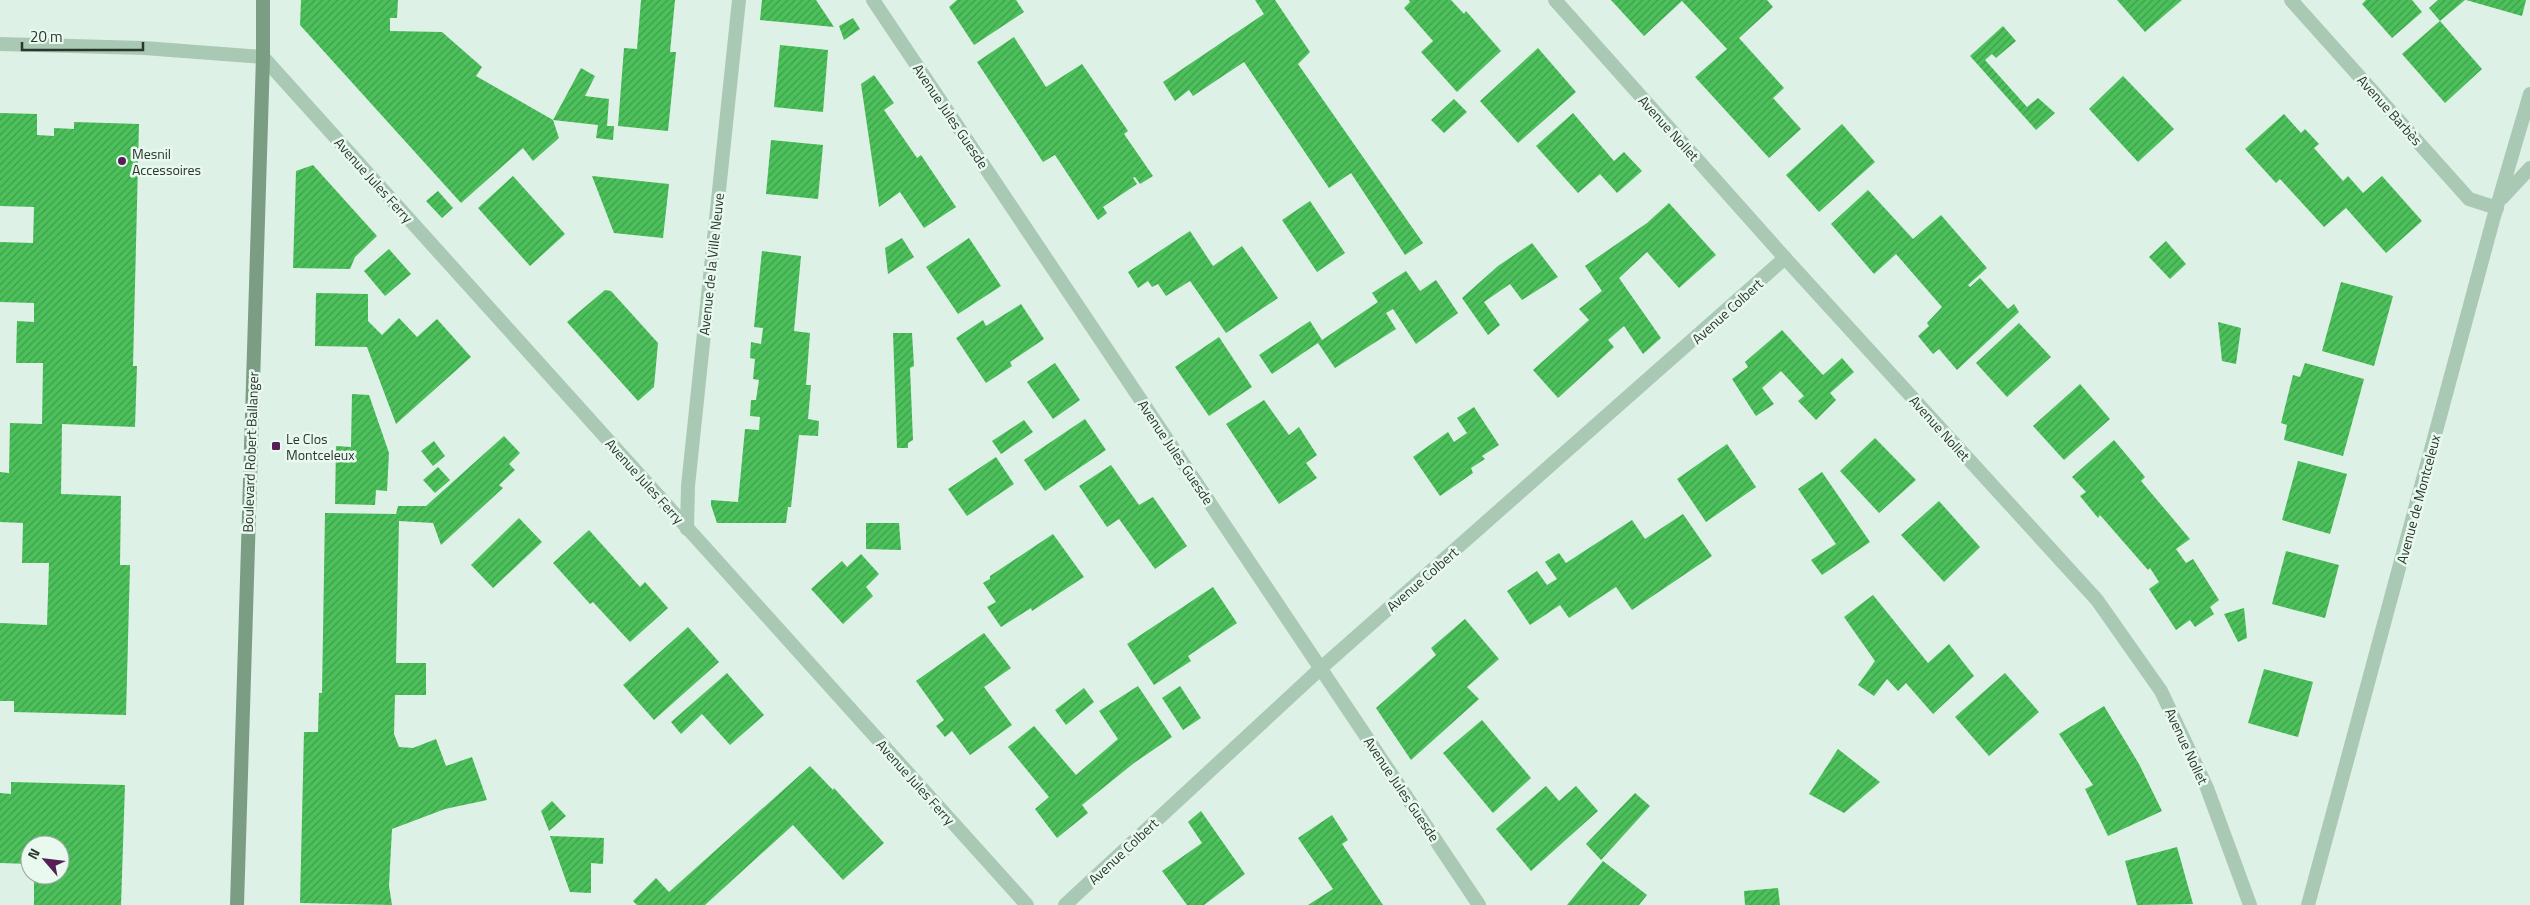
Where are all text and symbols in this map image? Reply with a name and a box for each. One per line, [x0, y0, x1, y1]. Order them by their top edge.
scale bar [22, 20, 144, 52]
text: 20 m [30, 25, 63, 48]
street label: Avenue Jules Guesde [908, 59, 994, 173]
street label: Avenue Barbès [2353, 70, 2427, 150]
street label: Avenue Nollet [1634, 90, 1704, 166]
street label: Avenue Jules Ferry [330, 133, 418, 228]
place label: Mesnil Accessoires [132, 143, 201, 180]
marker: Mesnil Accessoires [116, 155, 128, 167]
street label: Avenue de la Ville Neuve [693, 192, 729, 336]
street label: Avenue Colbert [1687, 273, 1767, 349]
street label: Boulevard Robert Ballanger [237, 371, 263, 533]
street label: Avenue Nollet [1905, 390, 1975, 466]
street label: Avenue Jules Guesde [1133, 395, 1219, 509]
place label: Le Clos Montceleux [286, 428, 355, 465]
street label: Avenue de Montceleux [2391, 431, 2446, 566]
street label: Avenue Jules Ferry [601, 434, 689, 529]
marker: Le Clos Montceleux [270, 440, 282, 452]
street label: Avenue Colbert [1381, 542, 1463, 616]
street label: Avenue Nollet [2160, 704, 2214, 788]
street label: Avenue Jules Guesde [1359, 732, 1445, 846]
street label: Avenue Jules Ferry [872, 735, 960, 830]
street label: Avenue Colbert [1083, 813, 1163, 889]
north arrow [20, 835, 70, 885]
text: N [22, 844, 45, 863]

